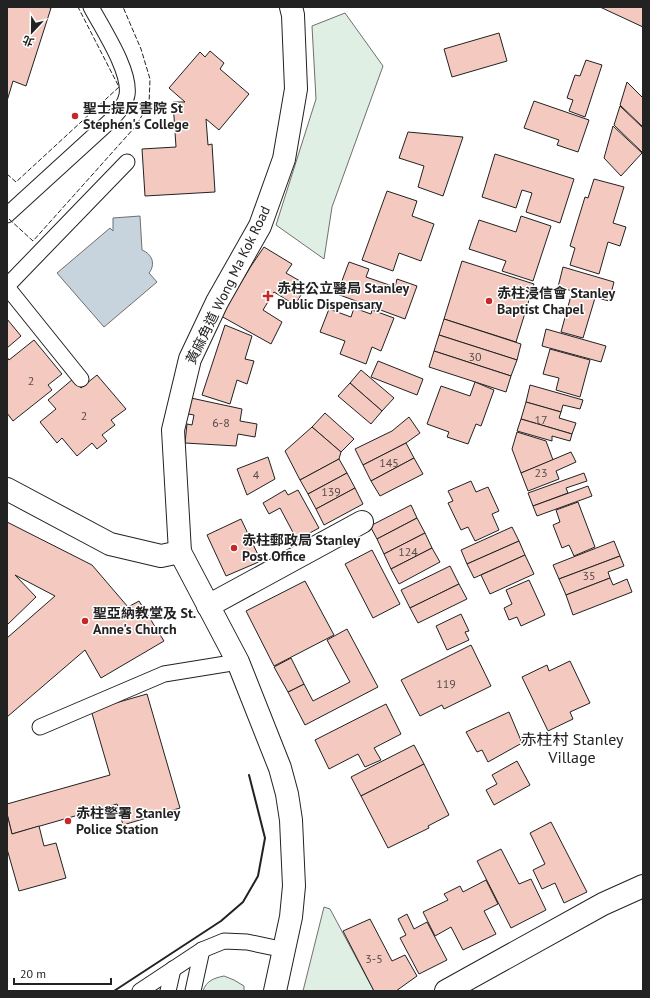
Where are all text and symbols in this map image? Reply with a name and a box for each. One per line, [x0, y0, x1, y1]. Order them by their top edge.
north arrow [12, 12, 52, 52]
text: 北 [21, 33, 36, 50]
place label: 聖士提反書院 St Stephen's College [83, 99, 189, 133]
marker: 聖士提反書院 St Stephen's College [70, 111, 80, 121]
street label: 黃麻角道 Wong Ma Kok Road [182, 203, 274, 367]
place label: 赤柱公立醫局 Stanley Public Dispensary [277, 279, 409, 313]
place label: 赤柱浸信會 Stanley Baptist Chapel [497, 284, 615, 318]
marker: 赤柱公立醫局 Stanley Public Dispensary [262, 290, 274, 302]
marker: 赤柱浸信會 Stanley Baptist Chapel [484, 296, 494, 306]
house number: 30 [468, 349, 482, 364]
house number: 2 [28, 373, 34, 388]
house number: 2 [81, 408, 87, 423]
house number: 17 [534, 412, 548, 427]
house number: 6-8 [212, 415, 230, 430]
house number: 145 [379, 455, 399, 470]
house number: 23 [534, 465, 548, 480]
house number: 4 [253, 467, 260, 482]
house number: 139 [321, 484, 341, 499]
place label: 赤柱郵政局 Stanley Post Office [242, 531, 360, 565]
marker: 赤柱郵政局 Stanley Post Office [229, 543, 239, 553]
house number: 124 [398, 544, 418, 559]
house number: 35 [582, 568, 596, 583]
place label: 聖亞納教堂及 St. Anne's Church [93, 604, 196, 638]
marker: 聖亞納教堂及 St. Anne's Church [80, 616, 90, 626]
house number: 119 [436, 676, 456, 691]
district label: 赤柱村 Stanley Village [521, 729, 624, 767]
place label: 赤柱警署 Stanley Police Station [76, 804, 180, 838]
marker: 赤柱警署 Stanley Police Station [63, 816, 73, 826]
house number: 3-5 [365, 951, 383, 966]
scale bar [14, 960, 111, 986]
text: 20 m [20, 966, 46, 981]

